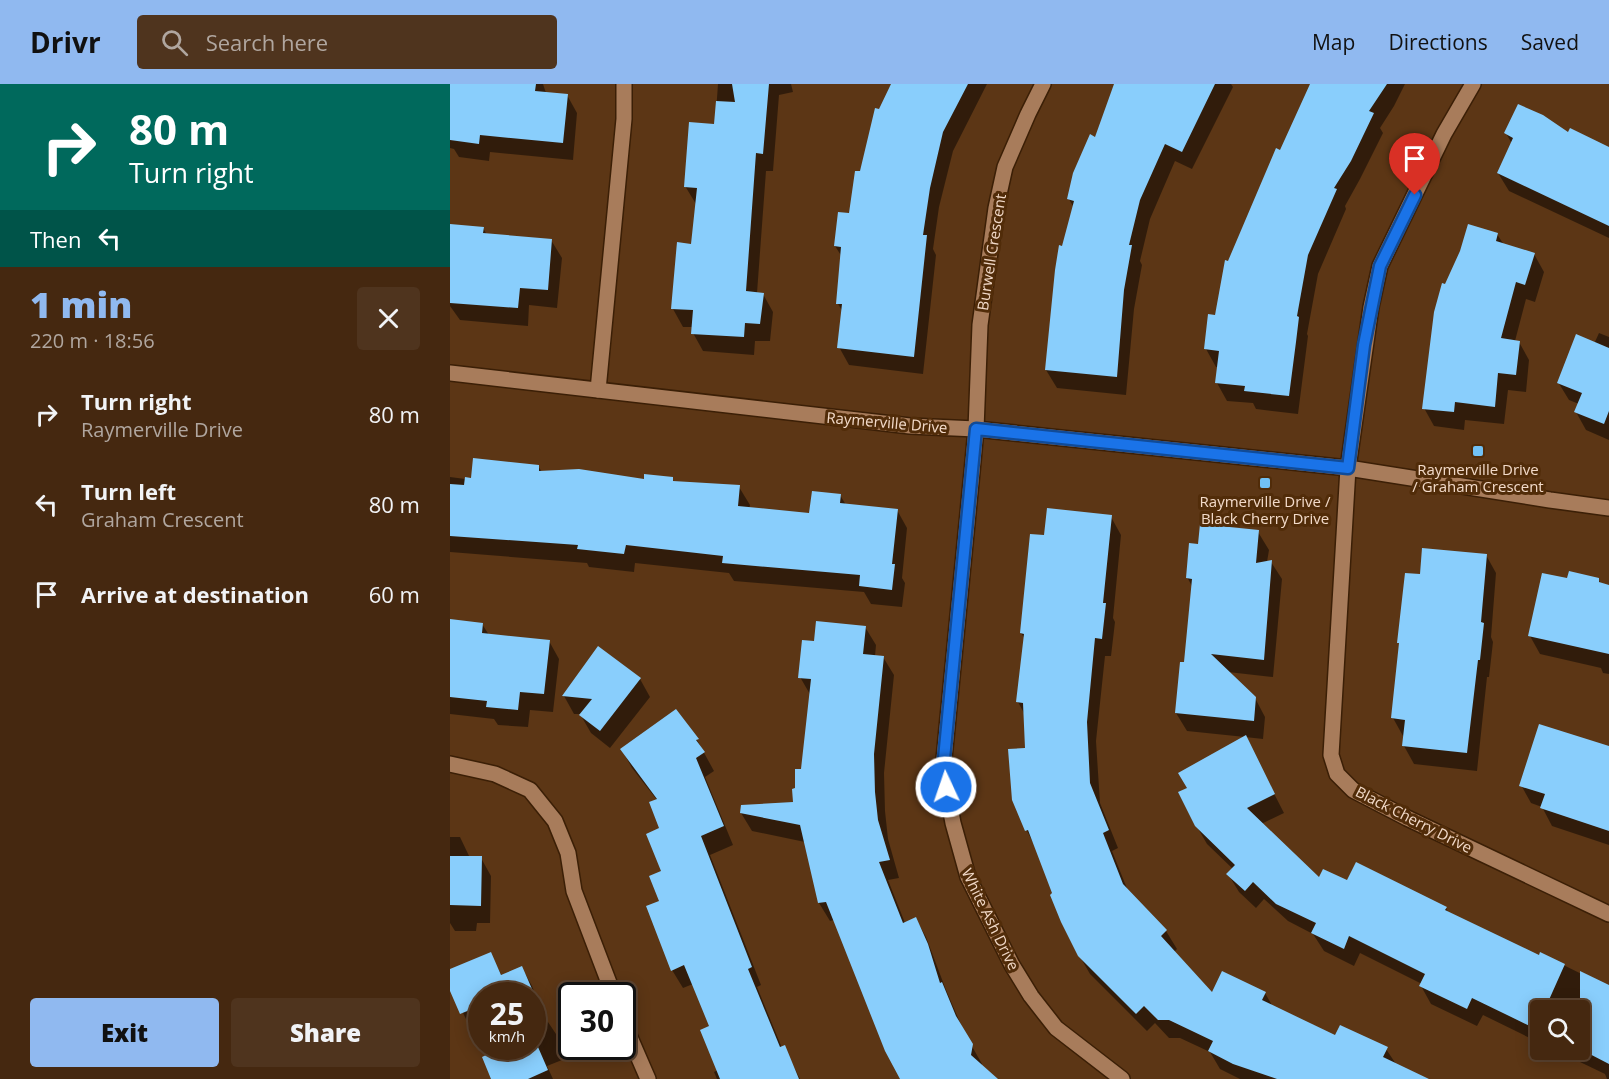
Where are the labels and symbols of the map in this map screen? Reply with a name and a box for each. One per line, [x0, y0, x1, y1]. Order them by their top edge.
pin [1389, 133, 1440, 195]
street label: Burwell Crescent [972, 192, 1010, 312]
street label: Raymerville Drive [826, 407, 948, 437]
marker: Raymerville Drive / Graham Crescent [1471, 444, 1485, 458]
place label: Raymerville Drive / Graham Crescent [1412, 459, 1544, 496]
marker: Raymerville Drive / Black Cherry Drive [1258, 476, 1272, 490]
place label: Raymerville Drive / Black Cherry Drive [1200, 491, 1331, 528]
position arrow [914, 755, 978, 819]
street label: Black Cherry Drive [1352, 781, 1476, 857]
street label: White Ash Drive [958, 865, 1024, 973]
speed limit sign: 30 [558, 982, 636, 1060]

